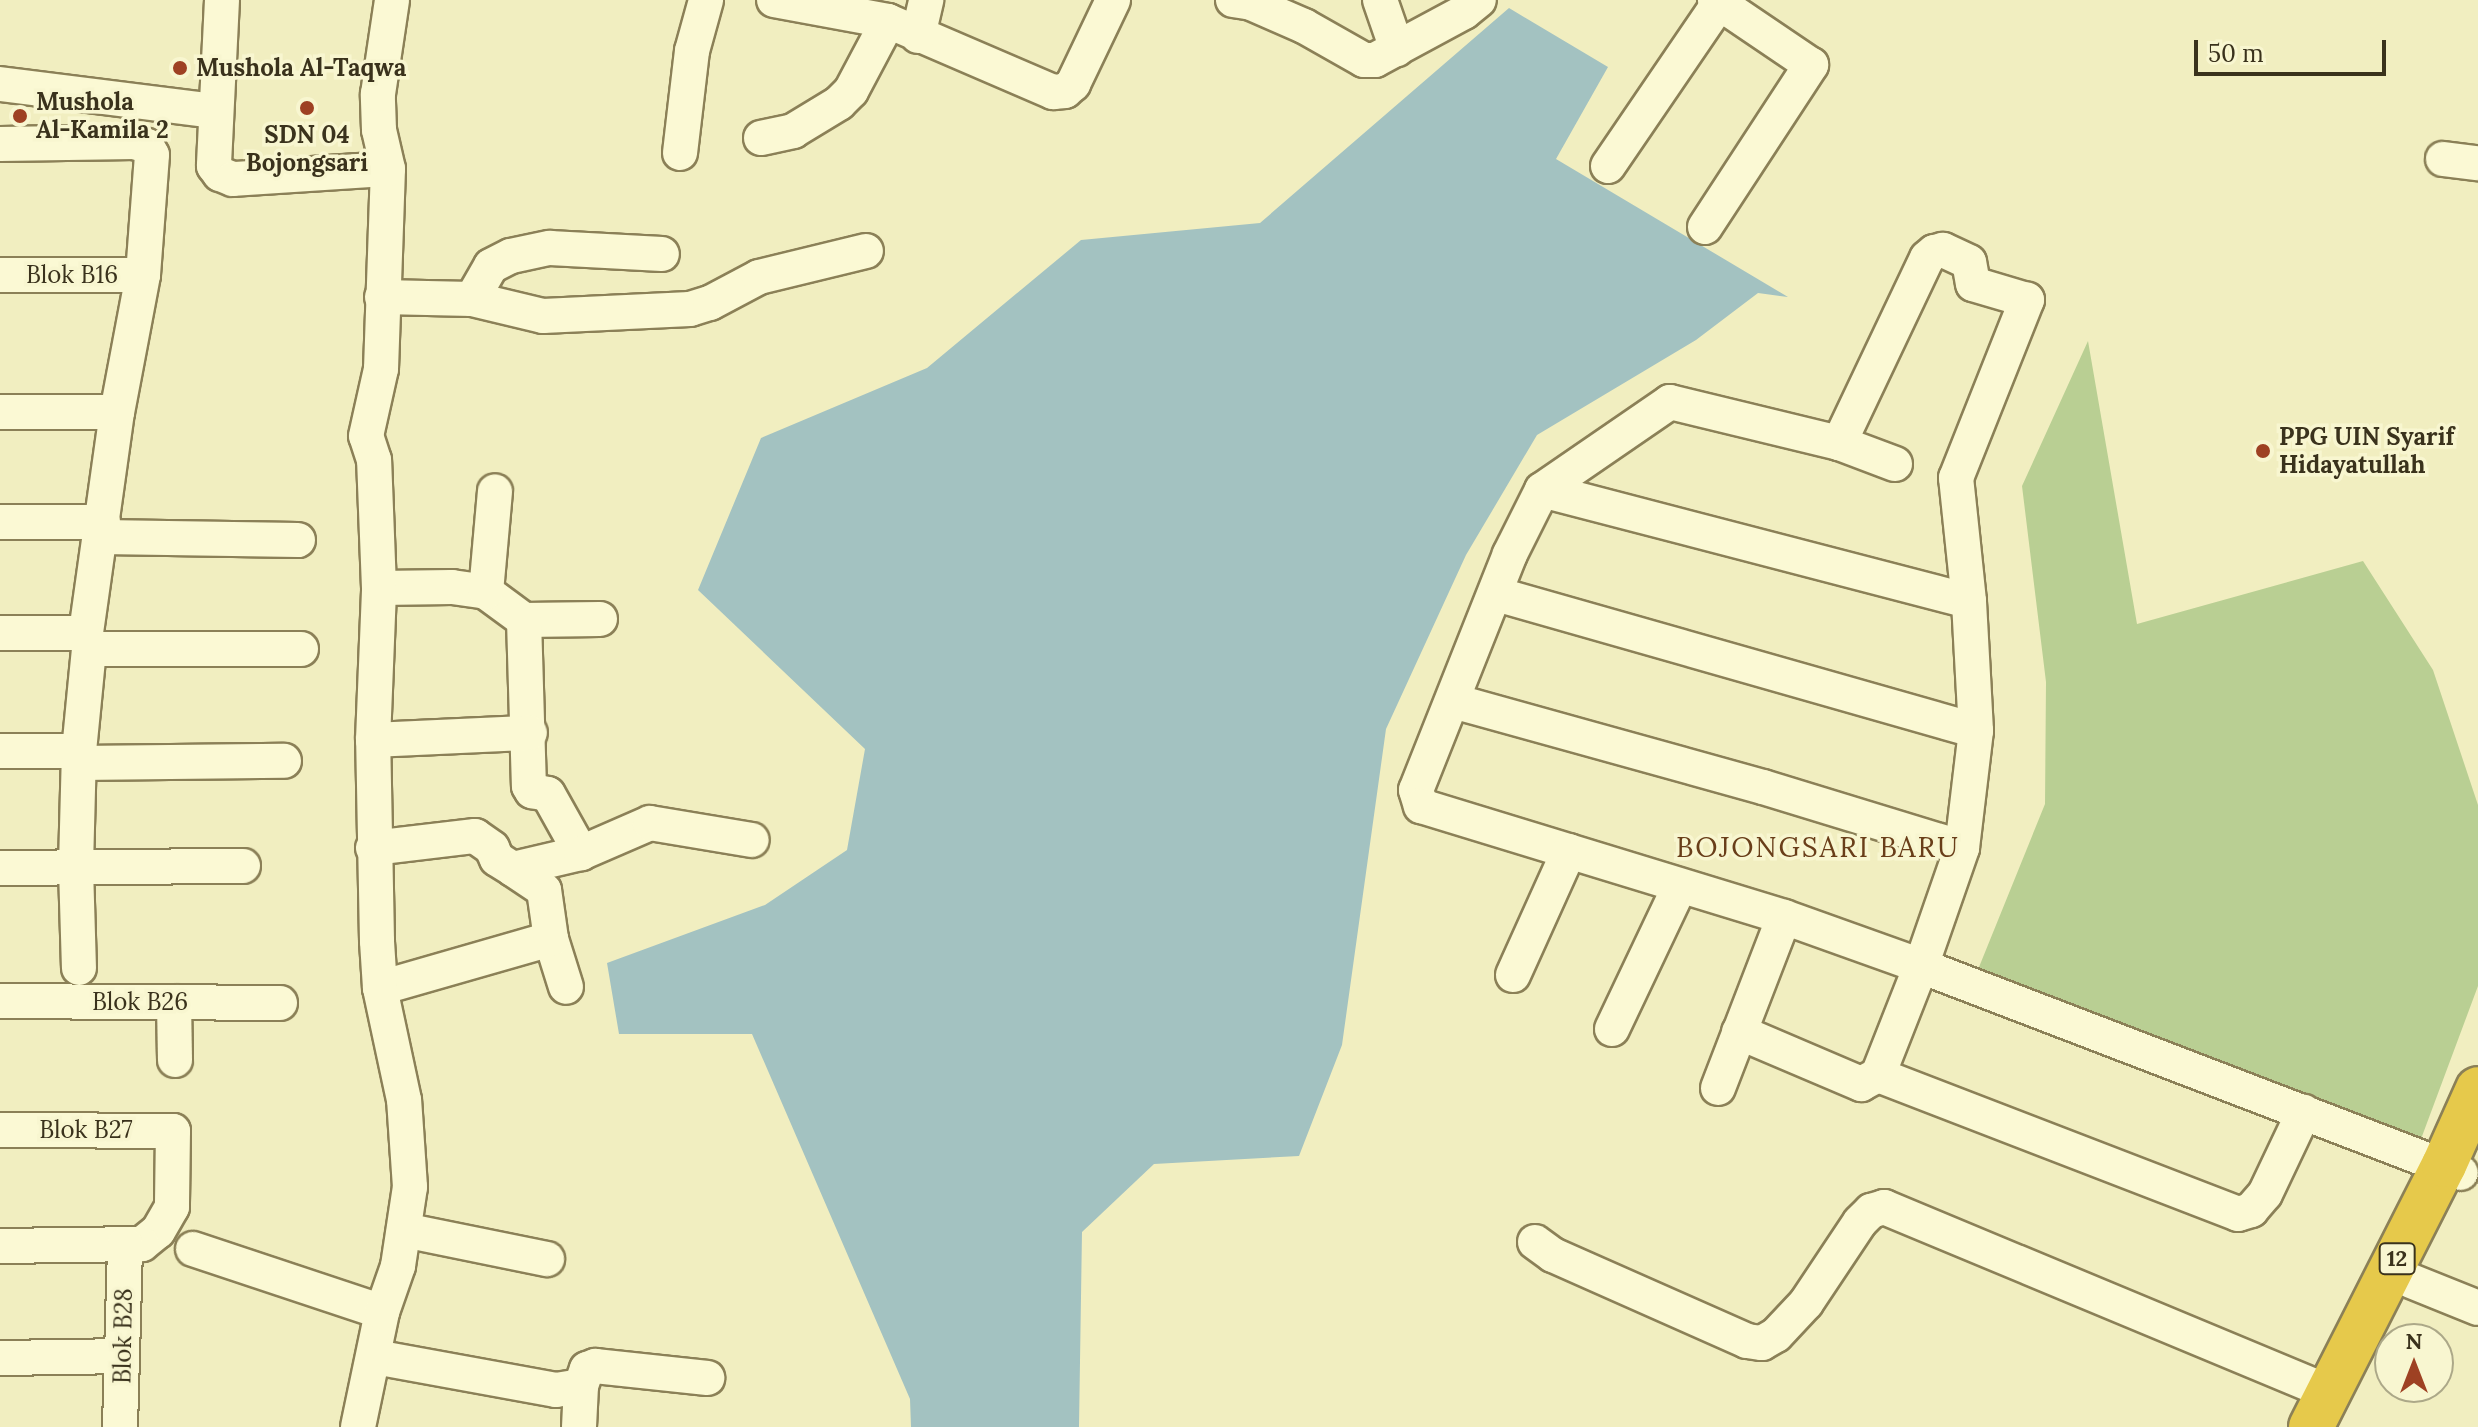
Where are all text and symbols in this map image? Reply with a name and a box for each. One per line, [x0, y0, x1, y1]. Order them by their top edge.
scale bar [2198, 24, 2390, 74]
text: 50 m [2208, 38, 2264, 69]
place label: Mushola Al-Taqwa [196, 54, 406, 82]
marker: Mushola Al-Taqwa [171, 59, 189, 77]
place label: Mushola Al-Kamila 2 [36, 88, 169, 144]
marker: SDN 04 Bojongsari [298, 99, 316, 117]
marker: Mushola Al-Kamila 2 [11, 107, 29, 125]
place label: SDN 04 Bojongsari [246, 121, 368, 177]
street label: Blok B16 [26, 261, 118, 289]
place label: PPG UIN Syarif Hidayatullah [2279, 423, 2454, 479]
marker: PPG UIN Syarif Hidayatullah [2254, 442, 2272, 460]
district label: BOJONGSARI BARU [1676, 830, 1960, 864]
street label: Blok B26 [92, 988, 188, 1016]
street label: Blok B27 [39, 1116, 133, 1144]
road number: 12 [2377, 1241, 2417, 1277]
street label: Blok B28 [108, 1288, 138, 1384]
north arrow [2374, 1323, 2454, 1403]
text: N [2405, 1327, 2423, 1355]

